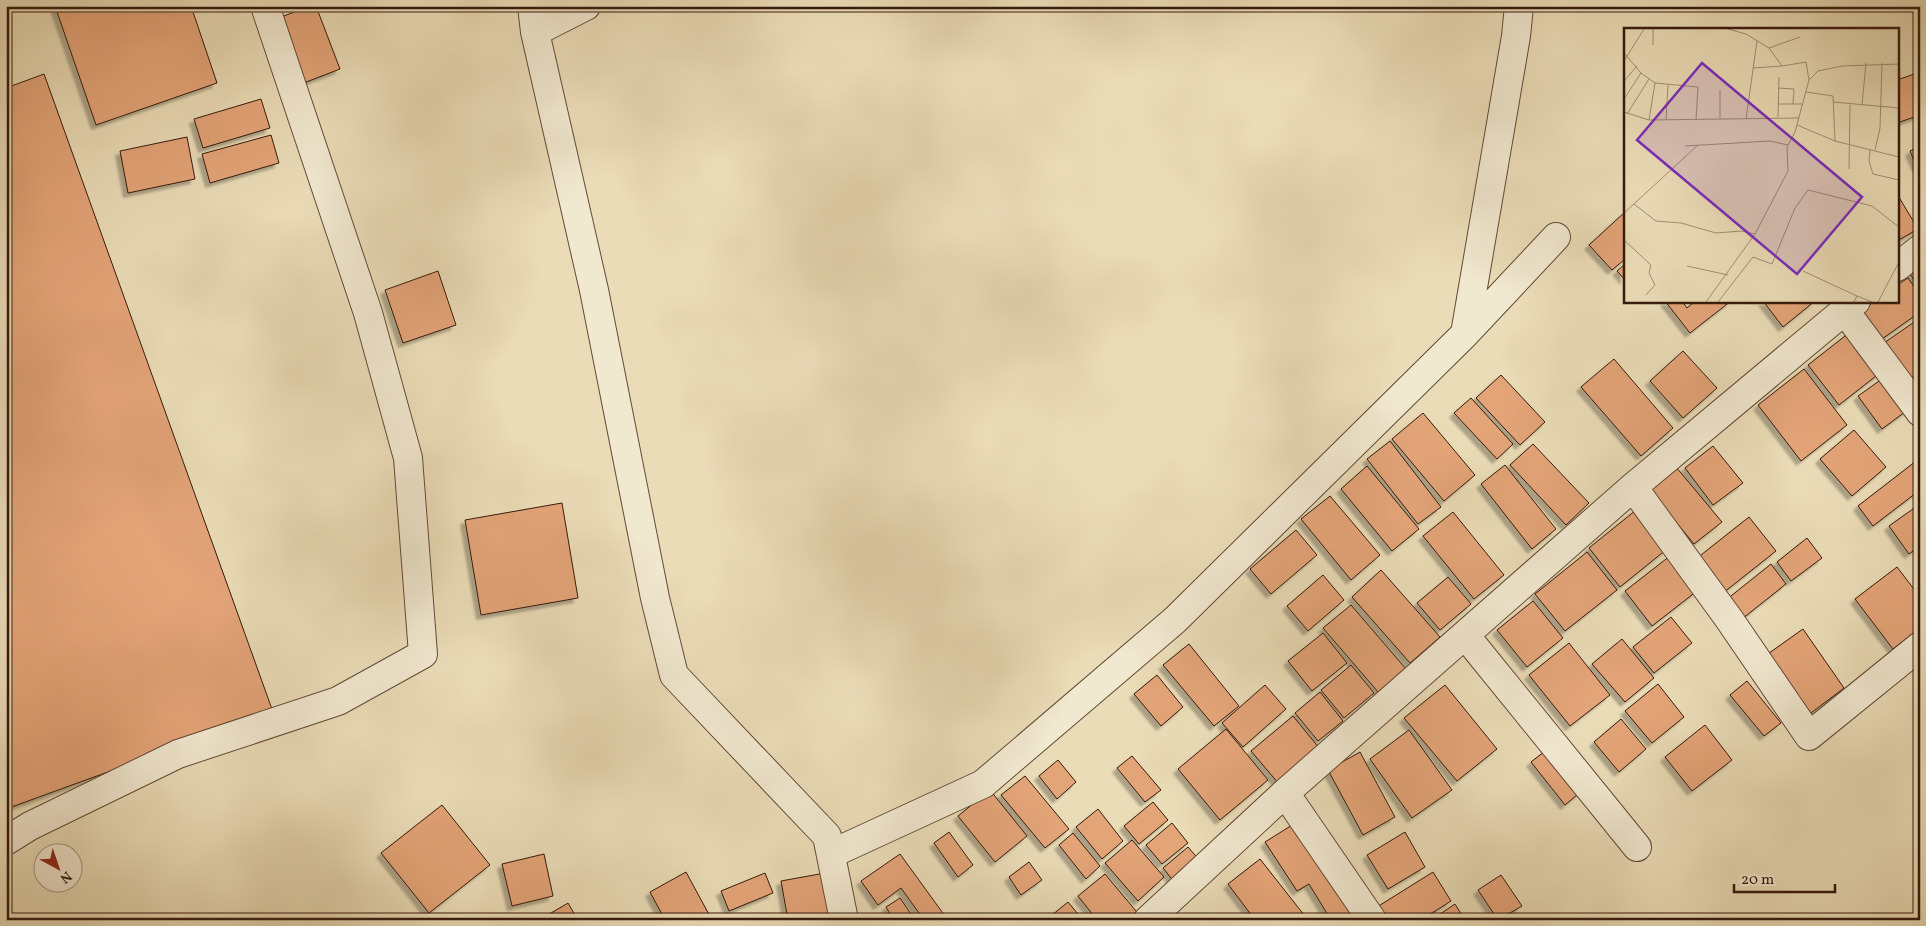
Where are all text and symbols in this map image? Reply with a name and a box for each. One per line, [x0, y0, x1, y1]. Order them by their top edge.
inset map [1624, 28, 1898, 302]
north arrow [32, 844, 82, 894]
scale bar [1734, 861, 1835, 893]
text: N [55, 866, 75, 887]
text: 20 m [1741, 870, 1774, 891]

